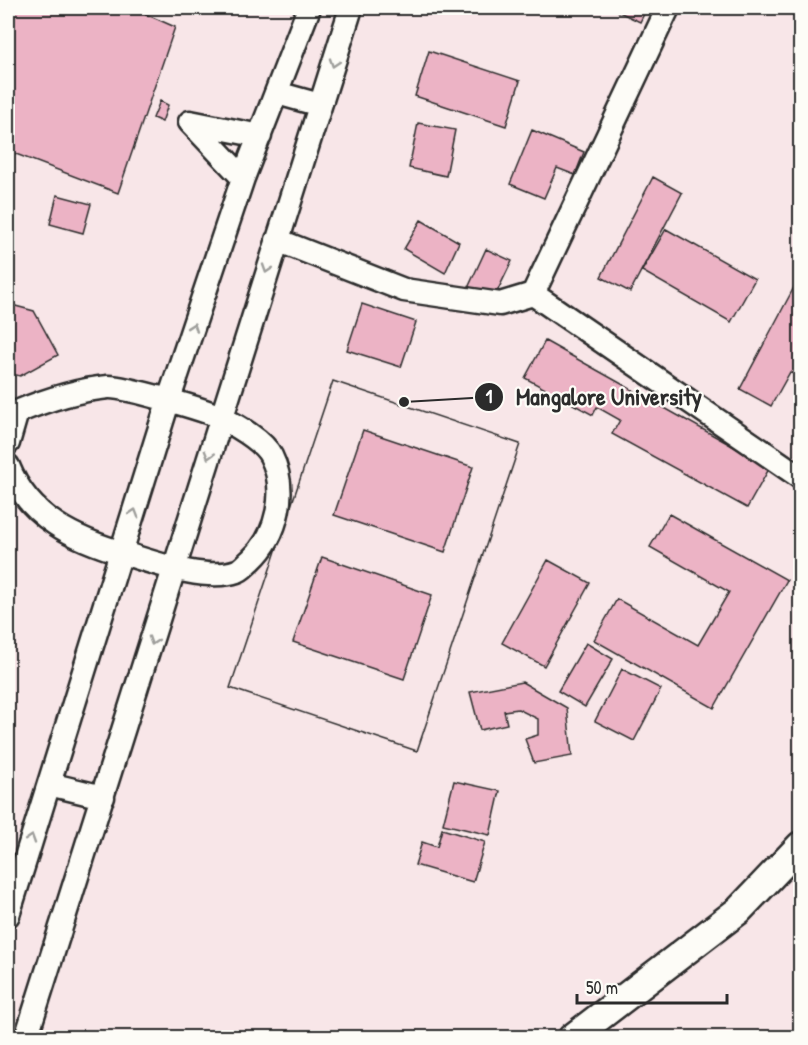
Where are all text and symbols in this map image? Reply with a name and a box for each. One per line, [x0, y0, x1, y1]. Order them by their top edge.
one-way arrow [328, 57, 341, 68]
one-way arrow [262, 263, 275, 274]
one-way arrow [186, 322, 198, 333]
callout: Mangalore University [474, 376, 714, 418]
text: Mangalore University [516, 380, 702, 413]
text: 1 [486, 384, 493, 409]
one-way arrow [204, 449, 216, 460]
one-way arrow [127, 508, 139, 519]
one-way arrow [147, 636, 160, 646]
one-way arrow [24, 834, 37, 845]
scale bar [577, 967, 727, 1005]
text: 50 m [586, 975, 618, 1000]

